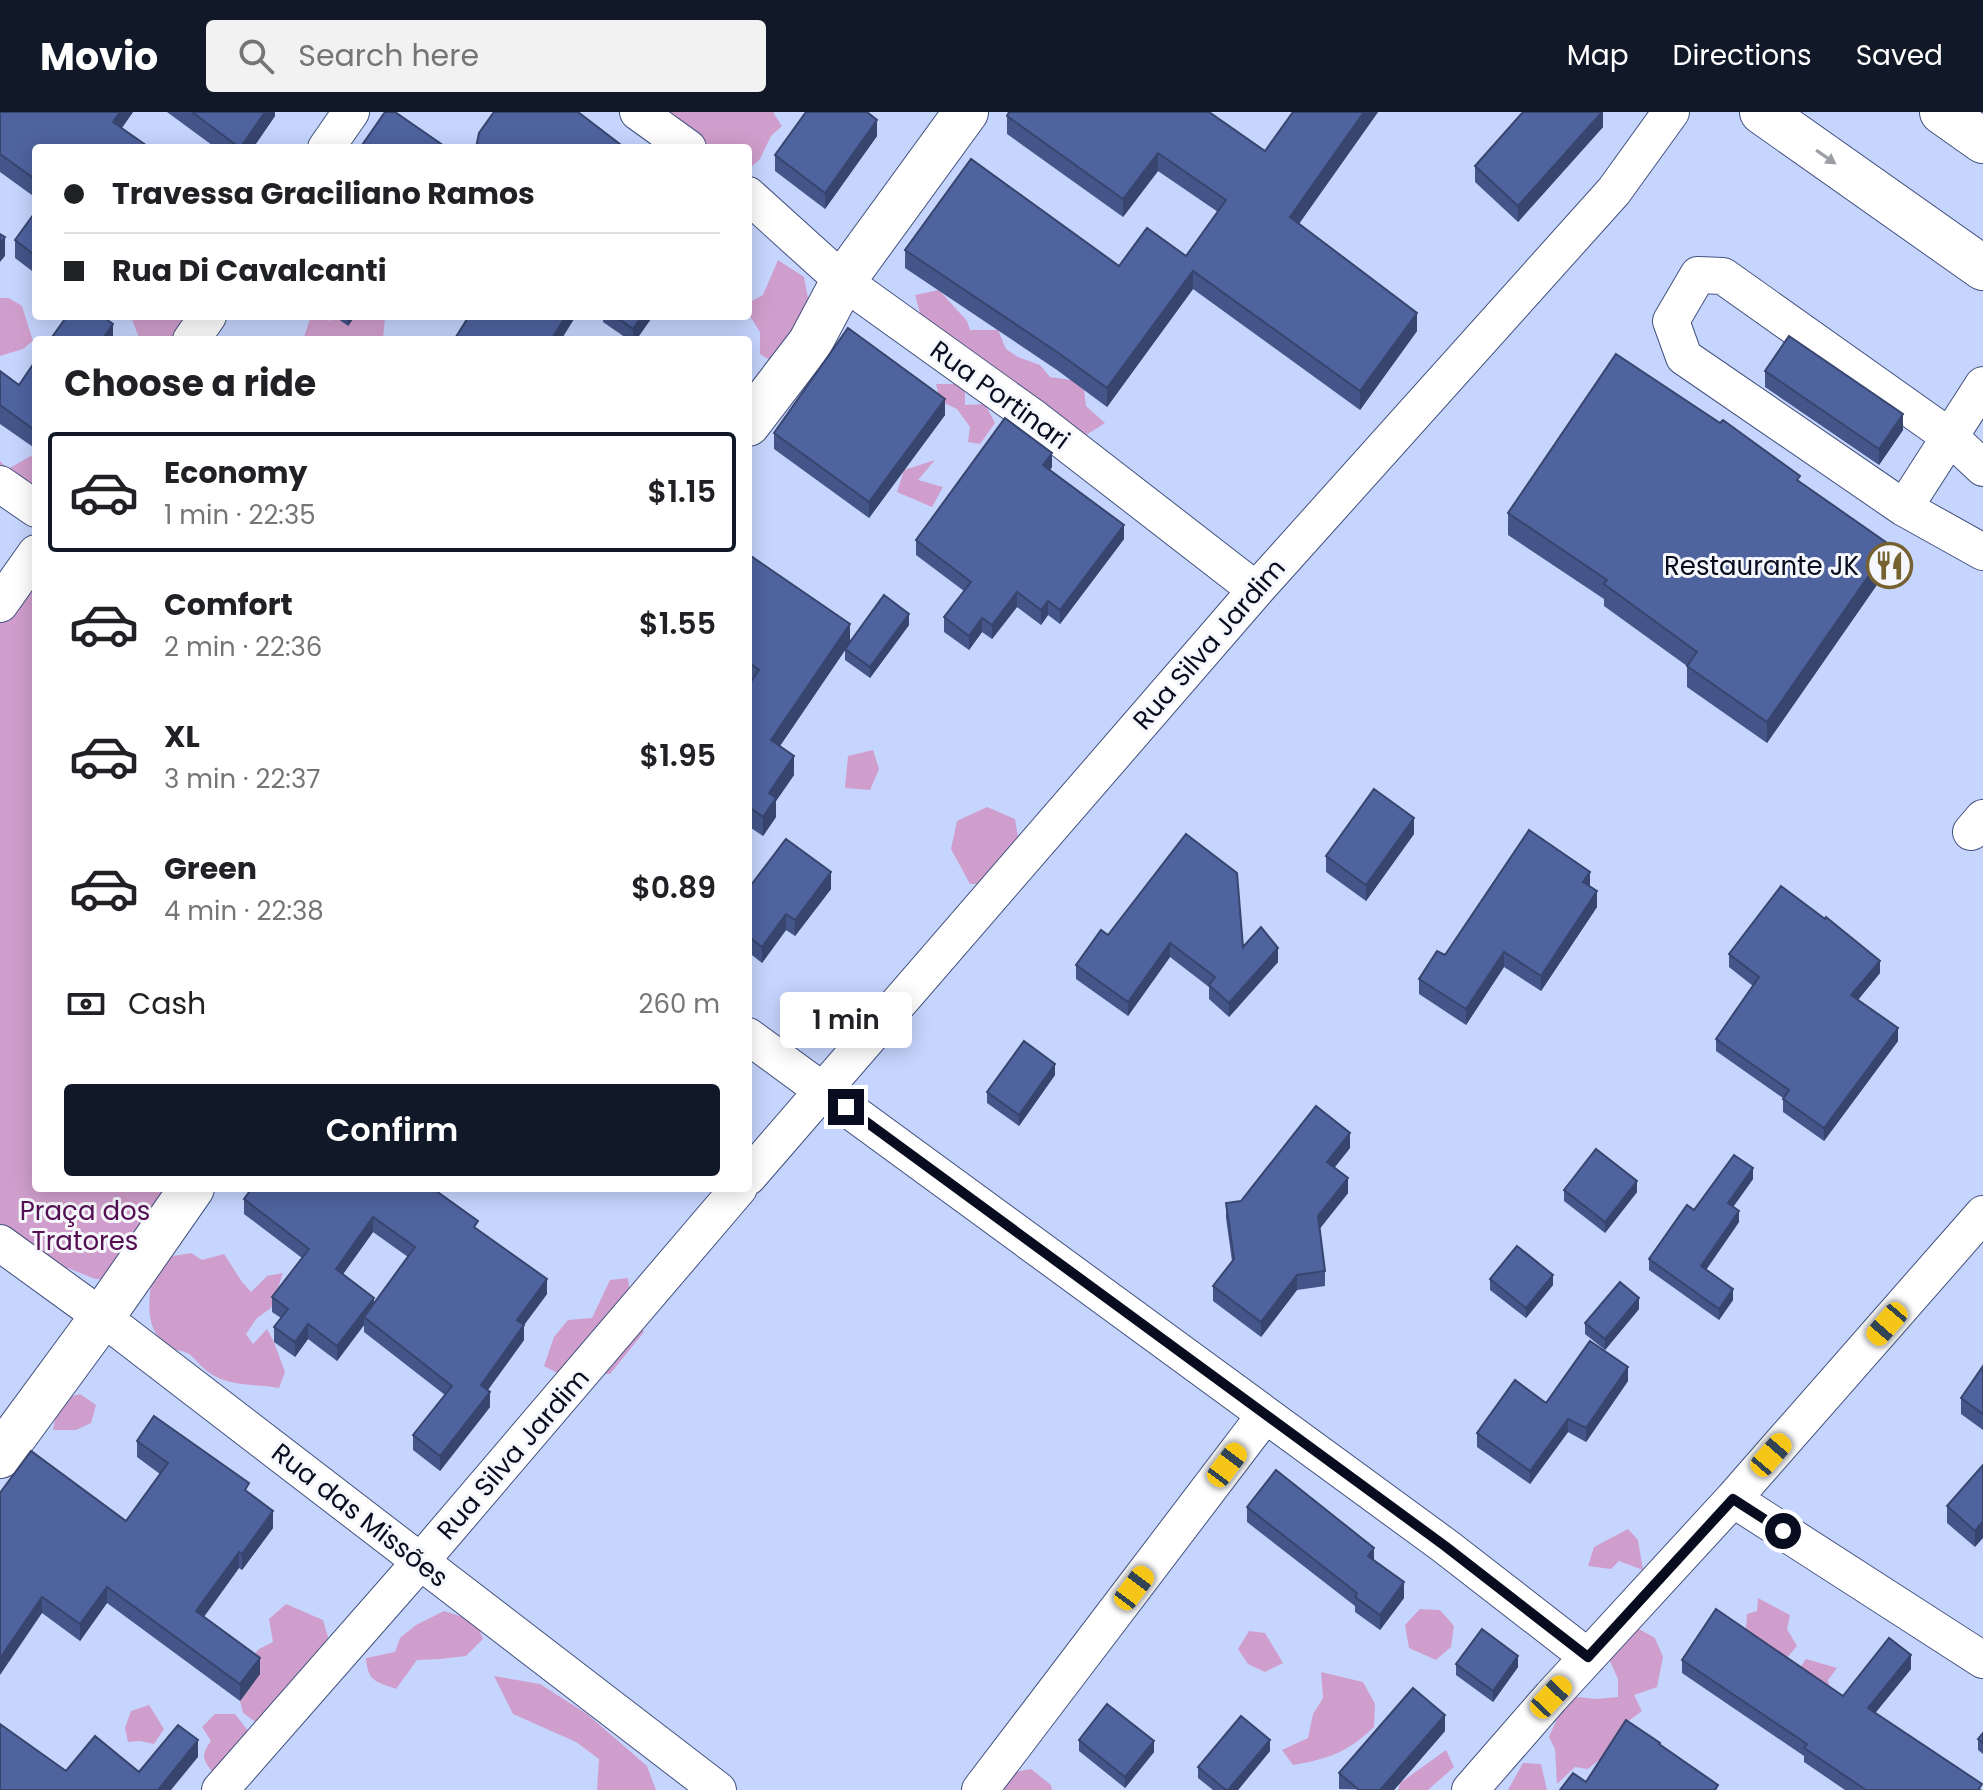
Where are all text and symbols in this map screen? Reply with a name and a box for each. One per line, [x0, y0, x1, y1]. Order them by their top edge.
search box [206, 20, 766, 92]
text: Movio [40, 30, 158, 83]
icon: search [234, 34, 278, 78]
text: Search here [298, 34, 479, 77]
text: Map [1567, 36, 1629, 75]
text: Directions [1673, 36, 1812, 75]
text: Saved [1856, 36, 1943, 75]
one-way arrow [1815, 149, 1836, 164]
text: Travessa Graciliano Ramos [112, 172, 535, 215]
text: Rua Di Cavalcanti [112, 249, 387, 292]
street label: Rua Portinari [923, 332, 1077, 458]
text: Choose a ride [64, 358, 316, 409]
text: Economy [164, 451, 308, 494]
icon: car [68, 456, 140, 528]
text: $1.15 [648, 470, 716, 513]
text: 1 min · 22:35 [164, 497, 316, 533]
restaurant icon: Restaurante JK [1866, 542, 1914, 590]
place label: Restaurante JK [1664, 548, 1859, 584]
street label: Rua Silva Jardim [1125, 551, 1293, 737]
text: Comfort [164, 583, 293, 626]
icon: car [68, 588, 140, 660]
text: $1.55 [639, 602, 716, 645]
text: 2 min · 22:36 [164, 629, 322, 665]
text: XL [164, 715, 200, 758]
icon: car [68, 720, 140, 792]
text: $1.95 [640, 734, 716, 777]
text: 3 min · 22:37 [164, 761, 320, 797]
text: Green [164, 847, 257, 890]
icon: car [68, 852, 140, 924]
text: $0.89 [631, 866, 716, 909]
text: 4 min · 22:38 [164, 893, 324, 929]
icon: cash [64, 982, 108, 1026]
text: Cash [128, 982, 206, 1025]
text: 260 m [638, 986, 720, 1022]
callout: 1 min [780, 991, 912, 1047]
text: 1 min [812, 1002, 880, 1038]
button: Confirm [64, 1084, 720, 1176]
route end [828, 1089, 864, 1125]
park label: Praça dos Tratores [20, 1193, 150, 1259]
car [1862, 1298, 1912, 1350]
street label: Rua Silva Jardim [429, 1361, 597, 1547]
car [1746, 1429, 1796, 1481]
street label: Rua das Missões [264, 1435, 456, 1595]
car [1203, 1439, 1251, 1491]
route start [1765, 1513, 1801, 1549]
car [1110, 1562, 1158, 1614]
car [1526, 1671, 1576, 1723]

